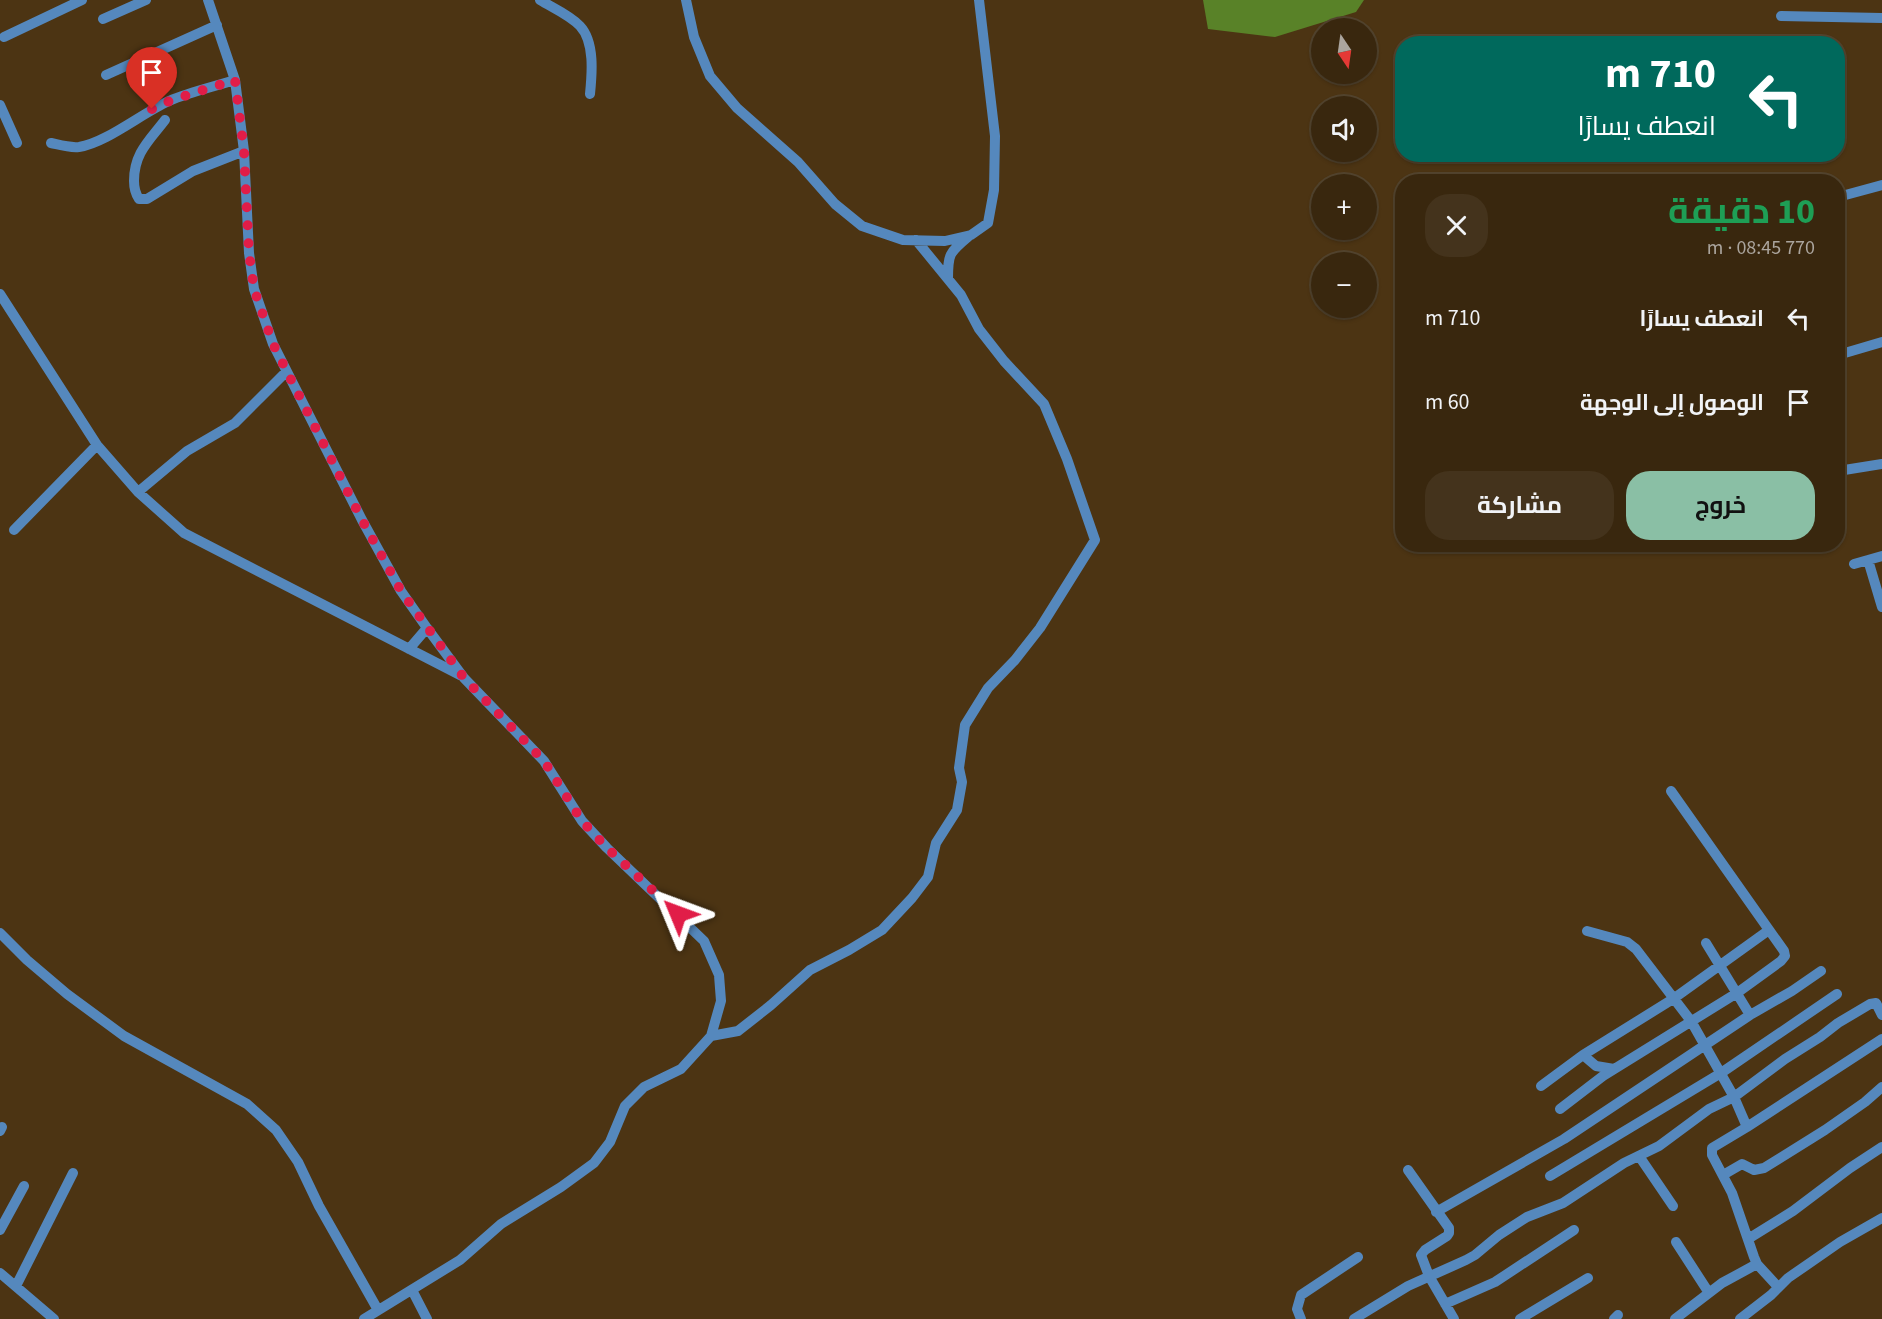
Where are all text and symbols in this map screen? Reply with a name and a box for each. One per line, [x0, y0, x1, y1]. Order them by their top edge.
north arrow [1311, 18, 1377, 84]
map controls [1311, 18, 1377, 318]
text: 710 m [1605, 44, 1716, 104]
pin [126, 47, 177, 109]
icon: arrive [135, 56, 168, 89]
icon: left [1737, 60, 1815, 138]
button: sound [1311, 96, 1377, 162]
text: انعطف يسارًا [1577, 107, 1716, 146]
button: + [1311, 174, 1377, 240]
text: 10 دقيقة [1668, 186, 1815, 237]
button: close [1425, 194, 1488, 257]
text: 770 m · 08:45 [1707, 234, 1815, 262]
button: − [1311, 252, 1377, 318]
text: 710 m [1425, 302, 1480, 334]
icon: left [1782, 302, 1815, 335]
text: انعطف يسارًا [1640, 303, 1764, 335]
text: 60 m [1425, 386, 1470, 418]
icon: arrive [1782, 386, 1815, 419]
text: الوصول إلى الوجهة [1580, 387, 1764, 419]
button: مشاركة [1425, 471, 1614, 540]
button: خروج [1626, 471, 1815, 540]
position arrow [646, 882, 710, 946]

